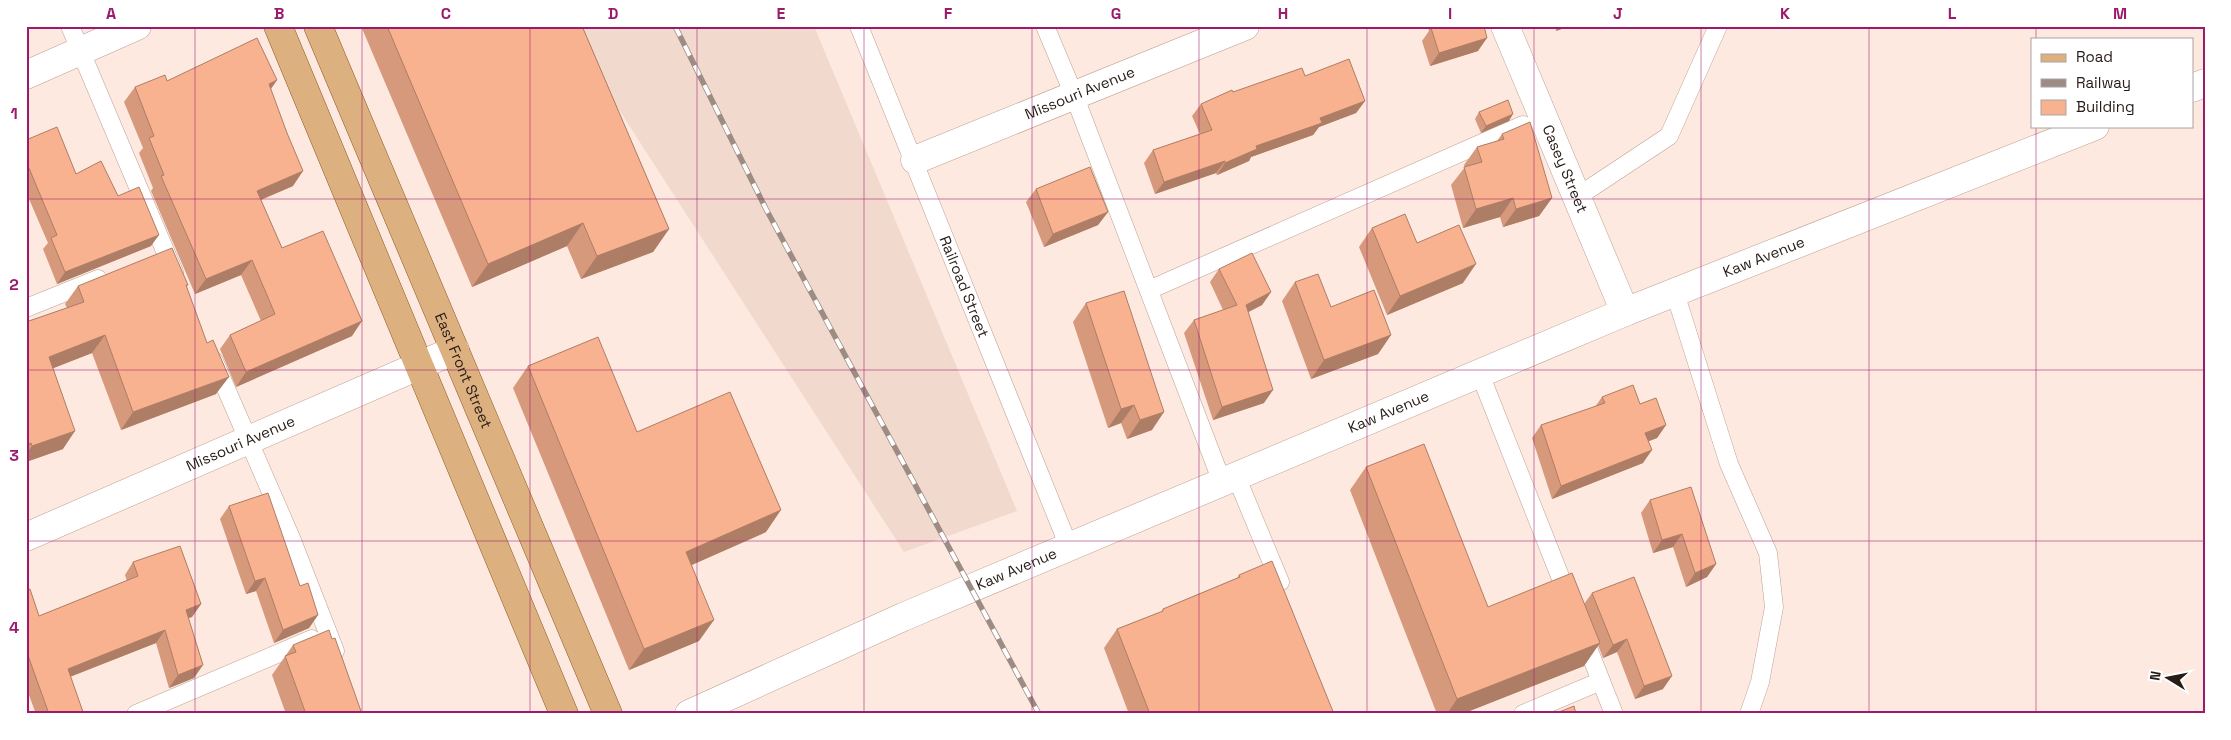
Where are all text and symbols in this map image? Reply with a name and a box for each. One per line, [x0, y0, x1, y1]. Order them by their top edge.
text: A [106, 3, 116, 24]
text: B [274, 3, 284, 24]
text: C [441, 3, 451, 24]
text: D [608, 3, 618, 24]
text: E [777, 3, 786, 24]
text: F [944, 3, 953, 24]
text: G [1111, 3, 1121, 24]
text: H [1278, 3, 1288, 24]
text: I [1448, 3, 1452, 24]
text: J [1613, 3, 1623, 24]
text: K [1780, 3, 1790, 24]
text: L [1948, 3, 1957, 24]
text: M [2113, 3, 2127, 24]
legend [2031, 38, 2194, 128]
text: Road [2076, 47, 2113, 66]
street label: Missouri Avenue [1022, 62, 1138, 123]
text: Railway [2076, 73, 2131, 92]
text: Building [2076, 97, 2135, 116]
text: 1 [10, 103, 18, 124]
street label: Casey Street [1538, 122, 1592, 216]
street label: Kaw Avenue [1720, 232, 1807, 281]
street label: Railroad Street [936, 233, 994, 340]
text: 2 [9, 274, 19, 295]
street label: East Front Street [431, 310, 497, 431]
street label: Kaw Avenue [1345, 386, 1432, 437]
street label: Missouri Avenue [183, 411, 298, 475]
text: 3 [9, 445, 19, 466]
street label: Kaw Avenue [973, 543, 1060, 594]
text: 4 [9, 617, 19, 638]
north arrow [2144, 652, 2194, 702]
text: N [2146, 670, 2165, 682]

